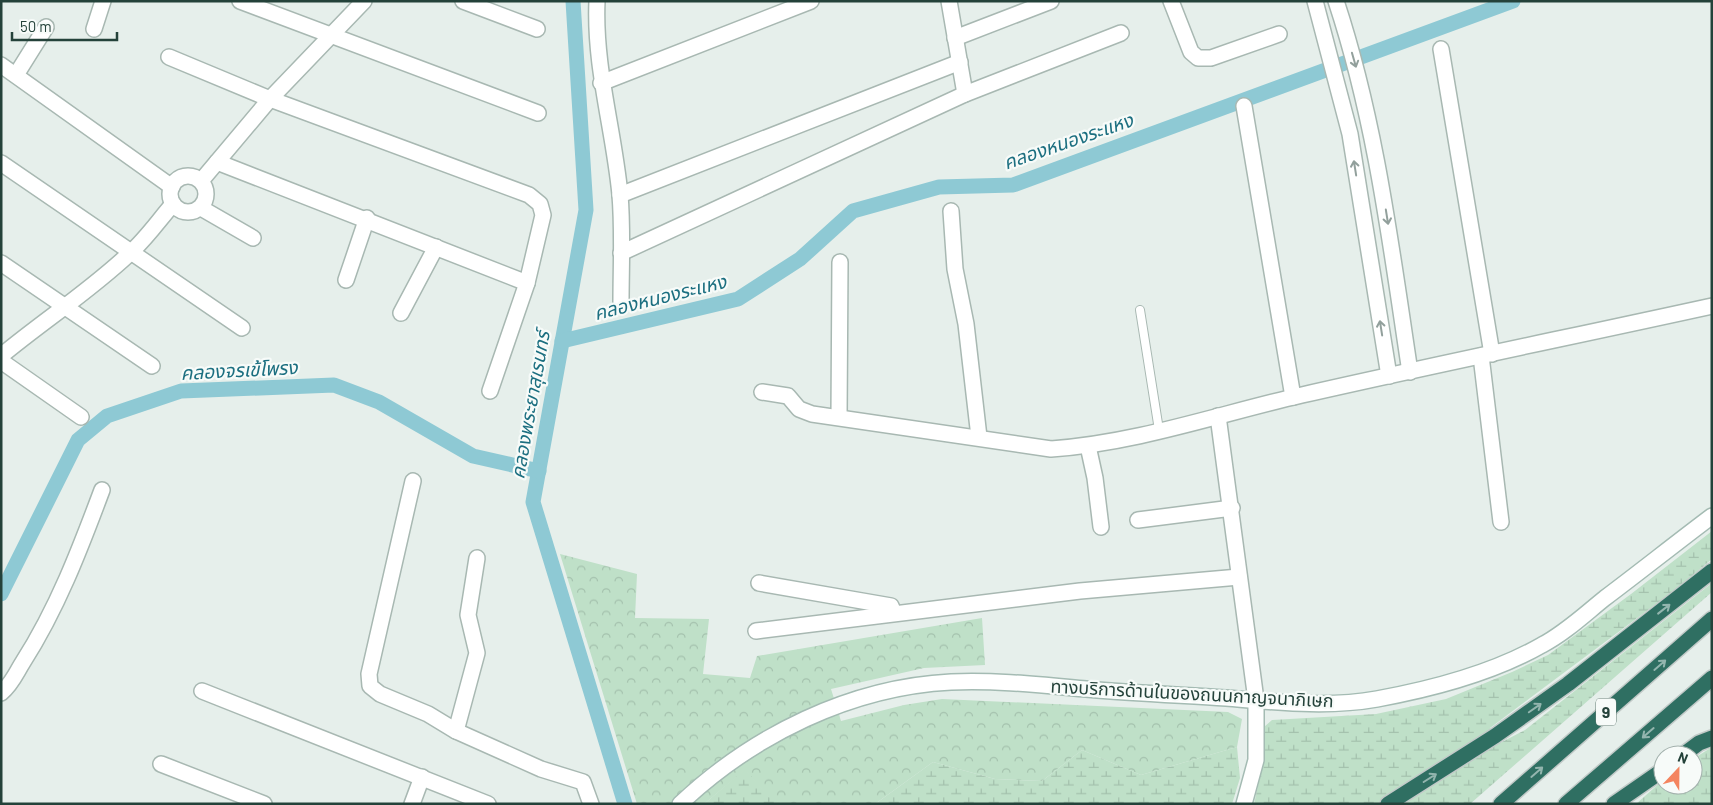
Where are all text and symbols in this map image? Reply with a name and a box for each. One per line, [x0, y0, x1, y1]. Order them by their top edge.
scale bar [12, 10, 118, 42]
text: 50 m [20, 17, 52, 35]
one-way arrow [1350, 51, 1360, 67]
water label: คลองหนองระแหง [1000, 107, 1136, 173]
one-way arrow [1350, 160, 1360, 176]
one-way arrow [1382, 208, 1392, 224]
water label: คลองหนองระแหง [591, 269, 729, 324]
one-way arrow [1376, 320, 1386, 336]
water label: คลองพระยาสุเรนทร์ [505, 324, 556, 481]
water label: คลองจรเข้โพรง [180, 355, 299, 384]
one-way arrow [1657, 603, 1670, 614]
one-way arrow [1653, 659, 1666, 671]
street label: ทางบริการด้านในของถนนกาญจนาภิเษก [1050, 675, 1334, 711]
road number: 9 [1596, 699, 1616, 726]
one-way arrow [1528, 703, 1542, 713]
one-way arrow [1642, 727, 1655, 738]
north arrow [1653, 745, 1703, 795]
text: N [1676, 748, 1691, 767]
one-way arrow [1531, 766, 1544, 777]
one-way arrow [1422, 772, 1436, 782]

